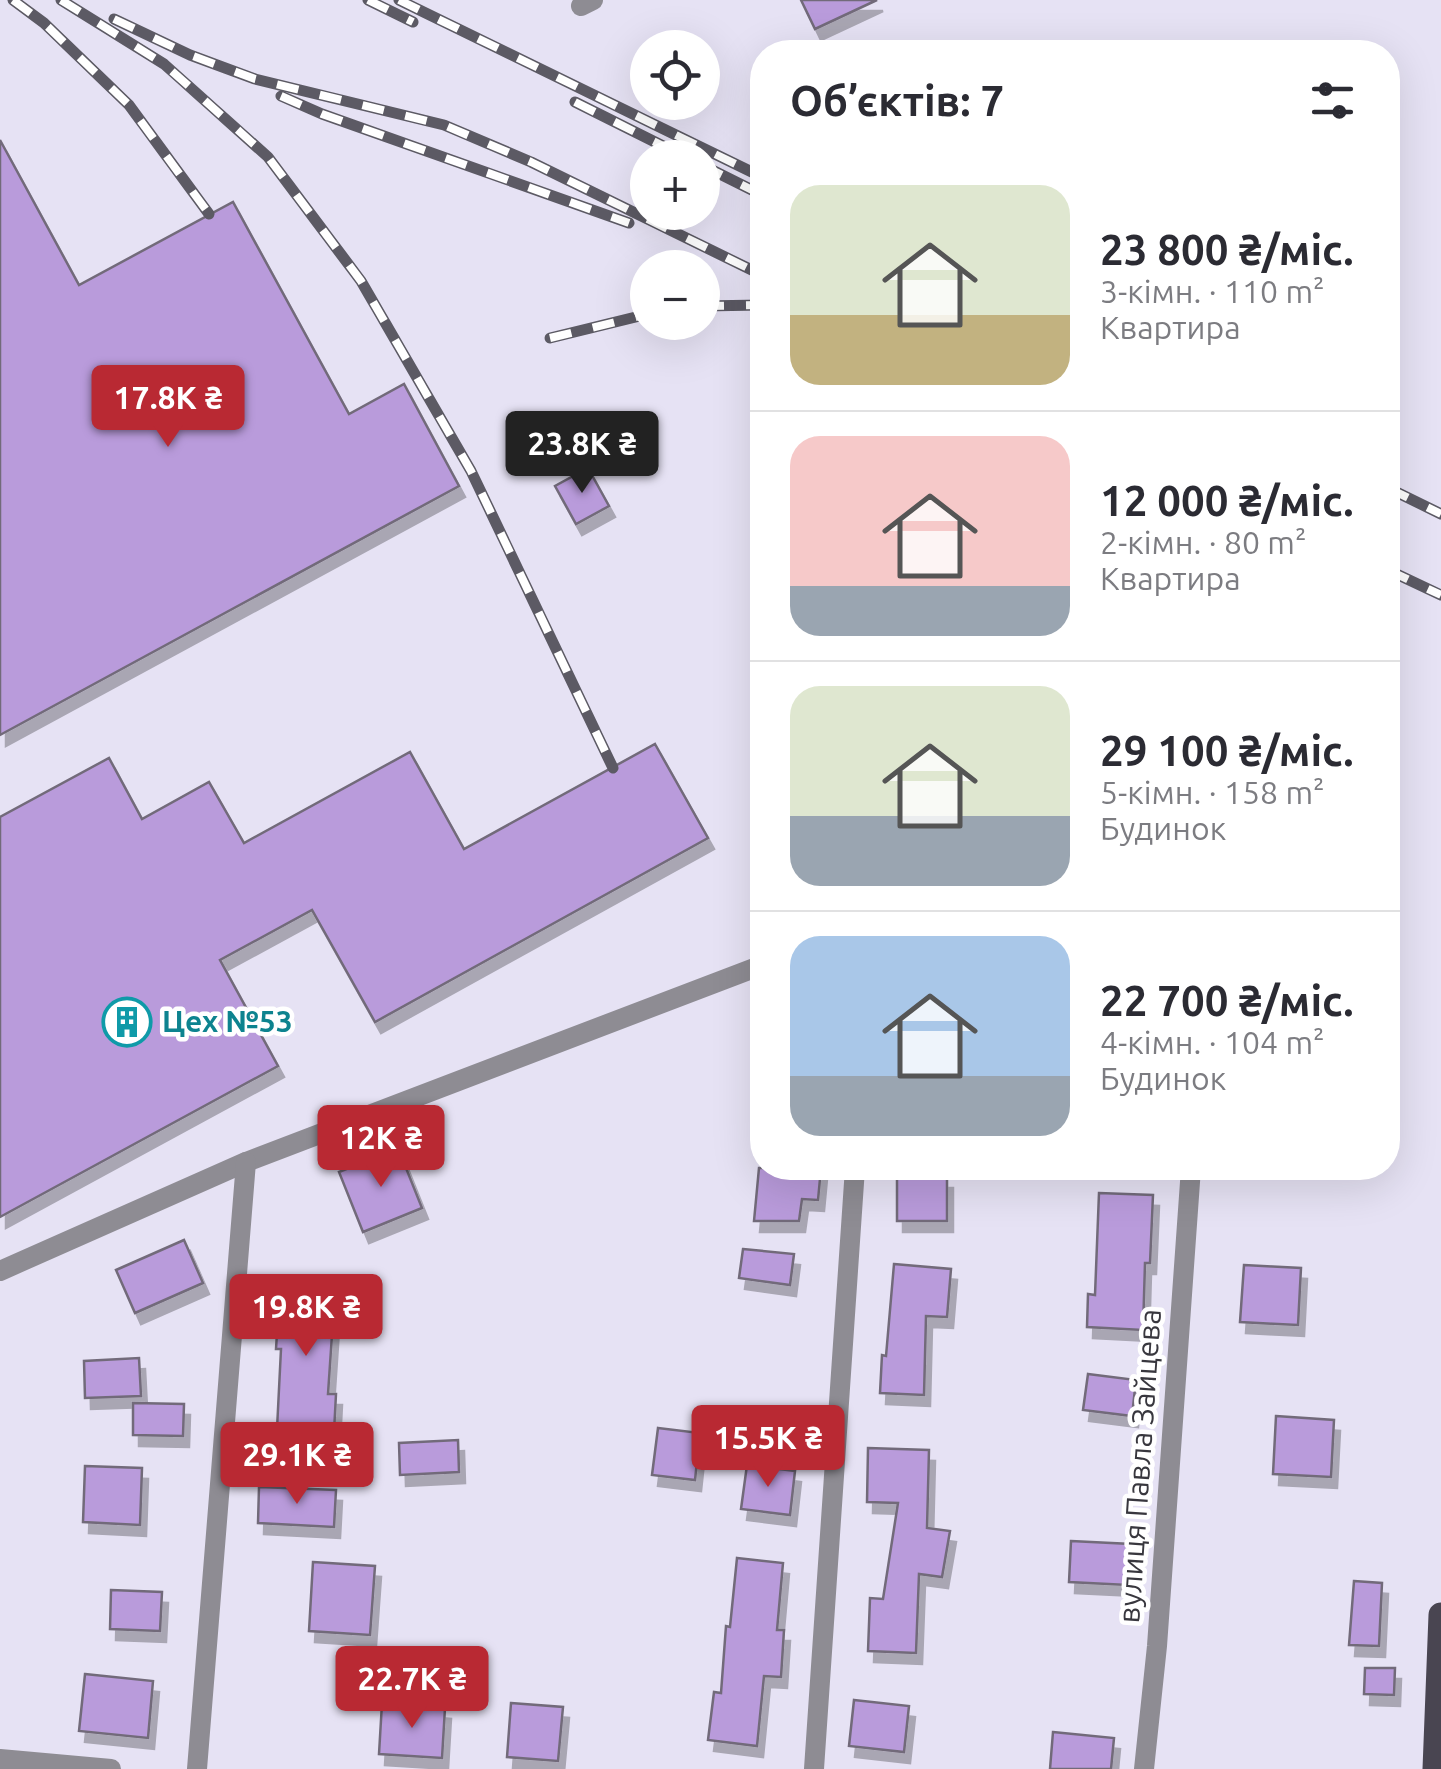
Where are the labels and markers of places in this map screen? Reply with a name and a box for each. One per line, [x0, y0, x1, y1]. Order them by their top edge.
pin: 17.8K ₴ [76, 365, 260, 450]
pin: 23.8K ₴ [490, 411, 674, 496]
building icon: Цех №53 [101, 996, 153, 1048]
place label: Цех №53 [162, 1004, 293, 1038]
pin: 12K ₴ [311, 1105, 451, 1190]
pin: 19.8K ₴ [214, 1274, 398, 1359]
pin: 15.5K ₴ [676, 1405, 860, 1490]
pin: 29.1K ₴ [205, 1422, 389, 1507]
pin: 22.7K ₴ [320, 1646, 504, 1731]

